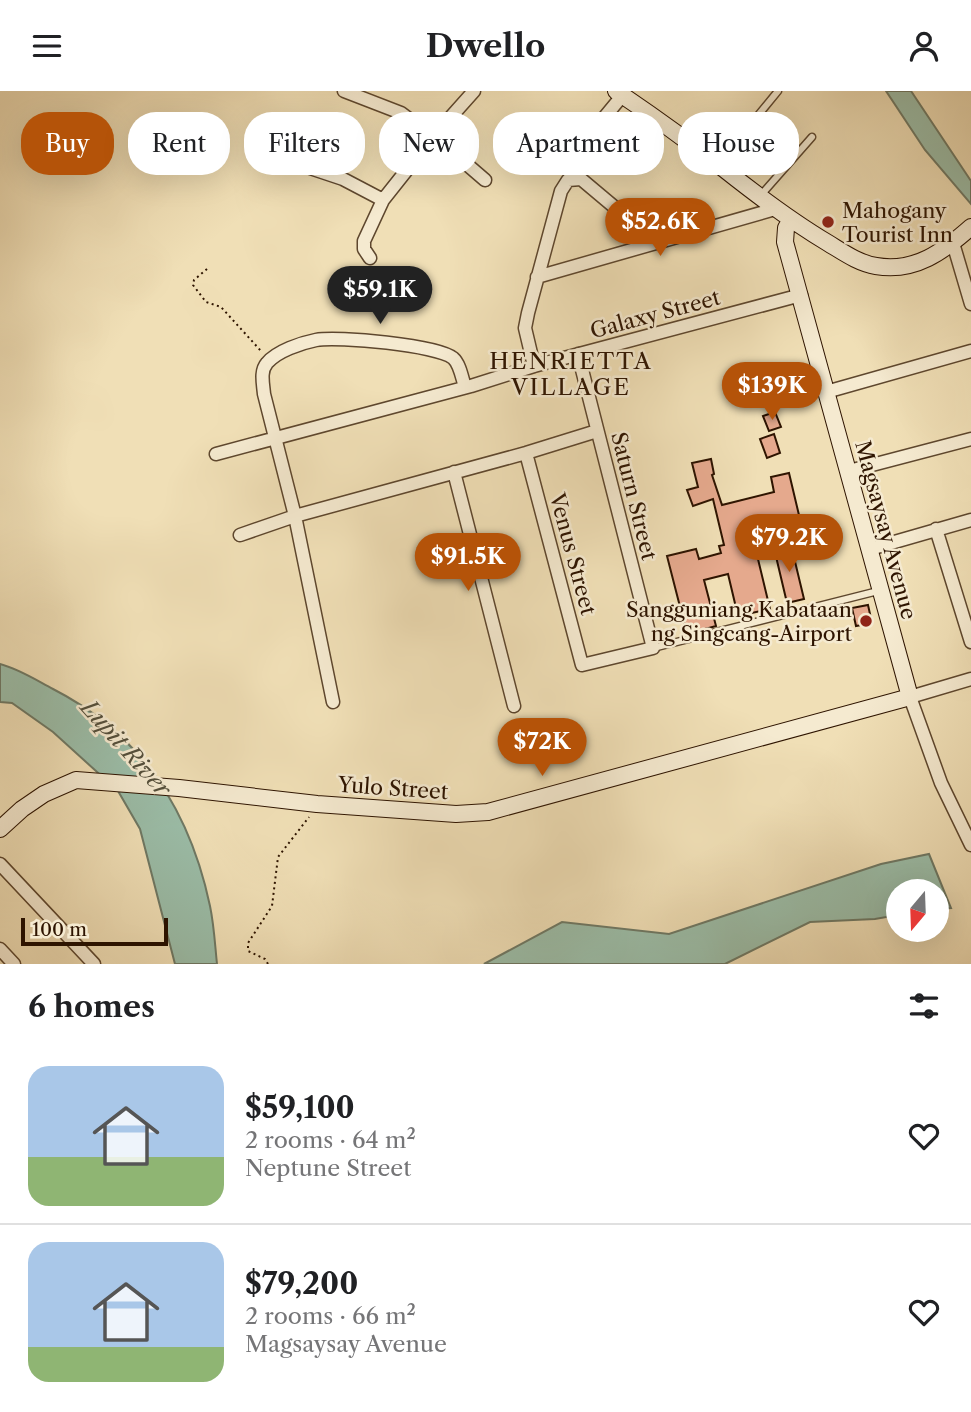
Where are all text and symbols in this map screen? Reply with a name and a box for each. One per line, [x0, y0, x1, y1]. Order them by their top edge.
text: Dwello [426, 26, 545, 65]
icon: menu [28, 27, 66, 65]
icon: person [905, 27, 943, 65]
chip: Buy [21, 112, 114, 175]
chip: Rent [128, 112, 230, 175]
chip: Filters [244, 112, 365, 175]
chip: New [379, 112, 479, 175]
chip: Apartment [493, 112, 664, 175]
chip: House [678, 112, 799, 175]
place label: Mahogany Tourist Inn [842, 198, 953, 247]
pin: $52.6K [603, 199, 717, 258]
text: $52.6K [621, 207, 699, 235]
marker: Mahogany Tourist Inn [820, 214, 836, 230]
pin: $59.1K [323, 267, 437, 326]
text: $59.1K [343, 275, 417, 303]
street label: Galaxy Street [587, 284, 723, 343]
district label: HENRIETTA VILLAGE [489, 347, 653, 401]
pin: $139K [723, 363, 821, 422]
text: $139K [738, 371, 806, 399]
street label: Saturn Street [606, 429, 662, 563]
street label: Magsaysay Avenue [850, 438, 922, 622]
street label: Venus Street [544, 489, 601, 618]
pin: $79.2K [732, 515, 846, 574]
text: $79.2K [751, 523, 827, 551]
pin: $91.5K [411, 533, 525, 593]
text: $91.5K [431, 542, 505, 570]
place label: Sangguniang Kabataan ng Singcang-Airport [626, 597, 853, 646]
marker: Sangguniang Kabataan ng Singcang-Airport [858, 613, 874, 629]
water label: Lupit River [74, 692, 178, 803]
pin: $72K [501, 719, 583, 778]
text: $72K [514, 727, 570, 755]
street label: Yulo Street [336, 772, 450, 804]
north arrow [886, 879, 948, 941]
map controls [886, 879, 949, 942]
scale bar [21, 915, 168, 947]
text: 100 m [32, 918, 87, 941]
icon: filters [905, 987, 943, 1025]
text: 6 homes [28, 988, 155, 1025]
text: $59,100 [245, 1089, 355, 1126]
icon: home [84, 1094, 168, 1178]
icon: heart [905, 1117, 943, 1155]
text: 2 rooms · 64 m² [245, 1126, 416, 1154]
text: Neptune Street [245, 1154, 411, 1182]
text: $79,200 [245, 1265, 358, 1302]
icon: home [84, 1270, 168, 1354]
icon: heart [905, 1293, 943, 1331]
text: 2 rooms · 66 m² [245, 1302, 416, 1330]
text: Magsaysay Avenue [245, 1330, 447, 1358]

